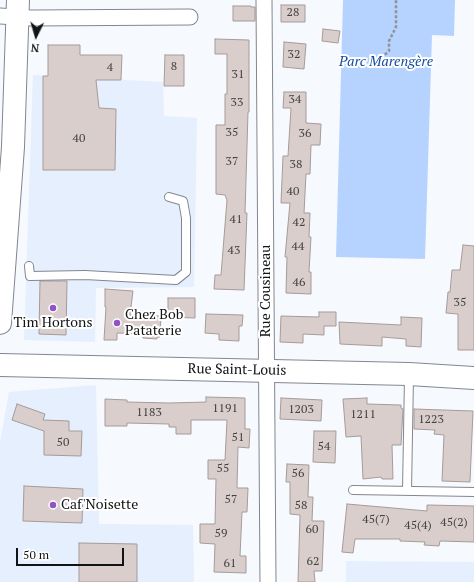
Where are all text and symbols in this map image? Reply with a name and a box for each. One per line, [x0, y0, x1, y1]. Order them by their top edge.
house number: 28 [287, 6, 299, 20]
north arrow [16, 16, 56, 56]
text: N [30, 41, 40, 55]
house number: 32 [288, 48, 300, 62]
park label: Parc Marengère [339, 54, 433, 70]
house number: 8 [171, 60, 177, 74]
house number: 4 [107, 61, 113, 75]
house number: 31 [232, 68, 244, 82]
house number: 34 [289, 93, 301, 107]
house number: 33 [231, 96, 243, 110]
house number: 35 [226, 126, 238, 140]
house number: 36 [299, 127, 311, 141]
house number: 40 [73, 132, 85, 146]
house number: 37 [226, 155, 238, 169]
house number: 38 [290, 158, 302, 172]
house number: 40 [287, 185, 299, 199]
house number: 41 [230, 213, 242, 227]
house number: 42 [293, 216, 305, 230]
house number: 44 [292, 240, 304, 254]
house number: 43 [228, 244, 240, 258]
street label: Rue Cousineau [258, 245, 274, 337]
house number: 46 [293, 276, 305, 290]
house number: 35 [454, 296, 466, 310]
marker: Tim Hortons [48, 303, 58, 313]
place label: Chez Bob Pataterie [125, 307, 183, 340]
place label: Tim Hortons [14, 315, 92, 331]
marker: Chez Bob Pataterie [112, 318, 122, 328]
street label: Rue Saint-Louis [187, 361, 287, 379]
house number: 1191 [212, 402, 238, 416]
house number: 1203 [288, 403, 314, 417]
house number: 1183 [136, 406, 162, 420]
house number: 1211 [350, 408, 376, 422]
house number: 1223 [418, 413, 444, 427]
house number: 51 [232, 431, 244, 445]
house number: 50 [57, 436, 69, 450]
house number: 54 [318, 440, 330, 454]
house number: 55 [217, 462, 229, 476]
house number: 56 [292, 467, 304, 481]
house number: 57 [225, 493, 237, 507]
place label: Caf'Noisette [61, 497, 138, 513]
house number: 58 [295, 499, 307, 513]
marker: Caf'Noisette [48, 500, 58, 510]
house number: 45(7) [362, 513, 390, 527]
house number: 45(2) [440, 516, 468, 530]
house number: 45(4) [404, 519, 432, 533]
house number: 60 [306, 523, 318, 537]
house number: 59 [215, 527, 227, 541]
scale bar [18, 540, 126, 566]
text: 50 m [23, 547, 49, 562]
house number: 62 [307, 555, 319, 569]
house number: 61 [224, 557, 236, 571]

